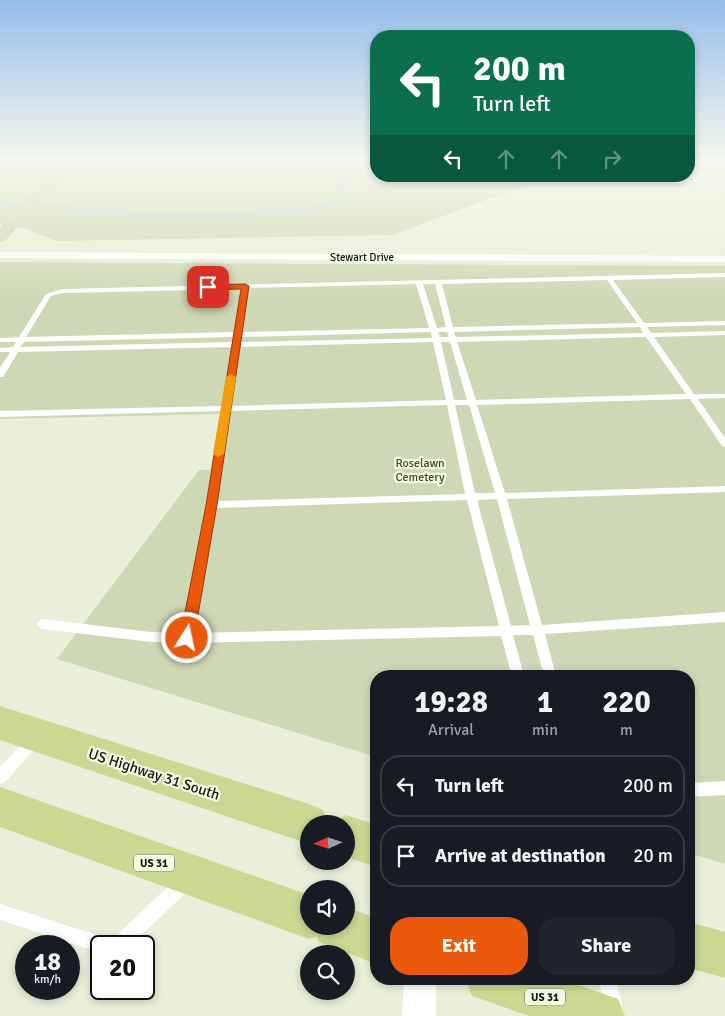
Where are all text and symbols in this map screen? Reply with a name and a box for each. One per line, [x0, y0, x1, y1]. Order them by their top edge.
text: 200 m [473, 47, 566, 90]
icon: left [390, 50, 455, 115]
text: Turn left [473, 90, 551, 117]
icon: left [439, 145, 467, 173]
icon: ahead [492, 145, 520, 173]
icon: ahead [545, 145, 573, 173]
icon: right [598, 145, 626, 173]
street label: Stewart Drive [330, 251, 394, 264]
pin [187, 266, 229, 308]
icon: arrive [194, 273, 222, 301]
park label: Roselawn Cemetery [395, 456, 445, 485]
position arrow [160, 611, 212, 663]
text: 19:28 [414, 684, 488, 721]
text: 1 [537, 684, 553, 721]
text: 220 [602, 684, 651, 721]
text: Arrival [428, 720, 474, 740]
text: min [532, 720, 558, 740]
text: m [620, 720, 633, 740]
street label: US Highway 31 South [86, 744, 222, 804]
icon: left [392, 772, 420, 800]
text: Turn left [435, 774, 504, 798]
text: 200 m [623, 774, 673, 798]
north arrow [300, 815, 355, 870]
map controls [300, 815, 355, 1000]
icon: arrive [392, 842, 420, 870]
text: Arrive at destination [435, 844, 606, 868]
text: 20 m [633, 844, 673, 868]
road number: US 31 [134, 854, 174, 871]
button: sound [300, 880, 355, 935]
button: Exit [390, 917, 528, 975]
button: Share [538, 917, 675, 975]
speed limit sign: 20 [90, 935, 155, 1000]
button: search [300, 945, 355, 1000]
text: 18 [34, 946, 61, 977]
text: km/h [34, 972, 61, 987]
road number: US 31 [525, 989, 565, 1006]

